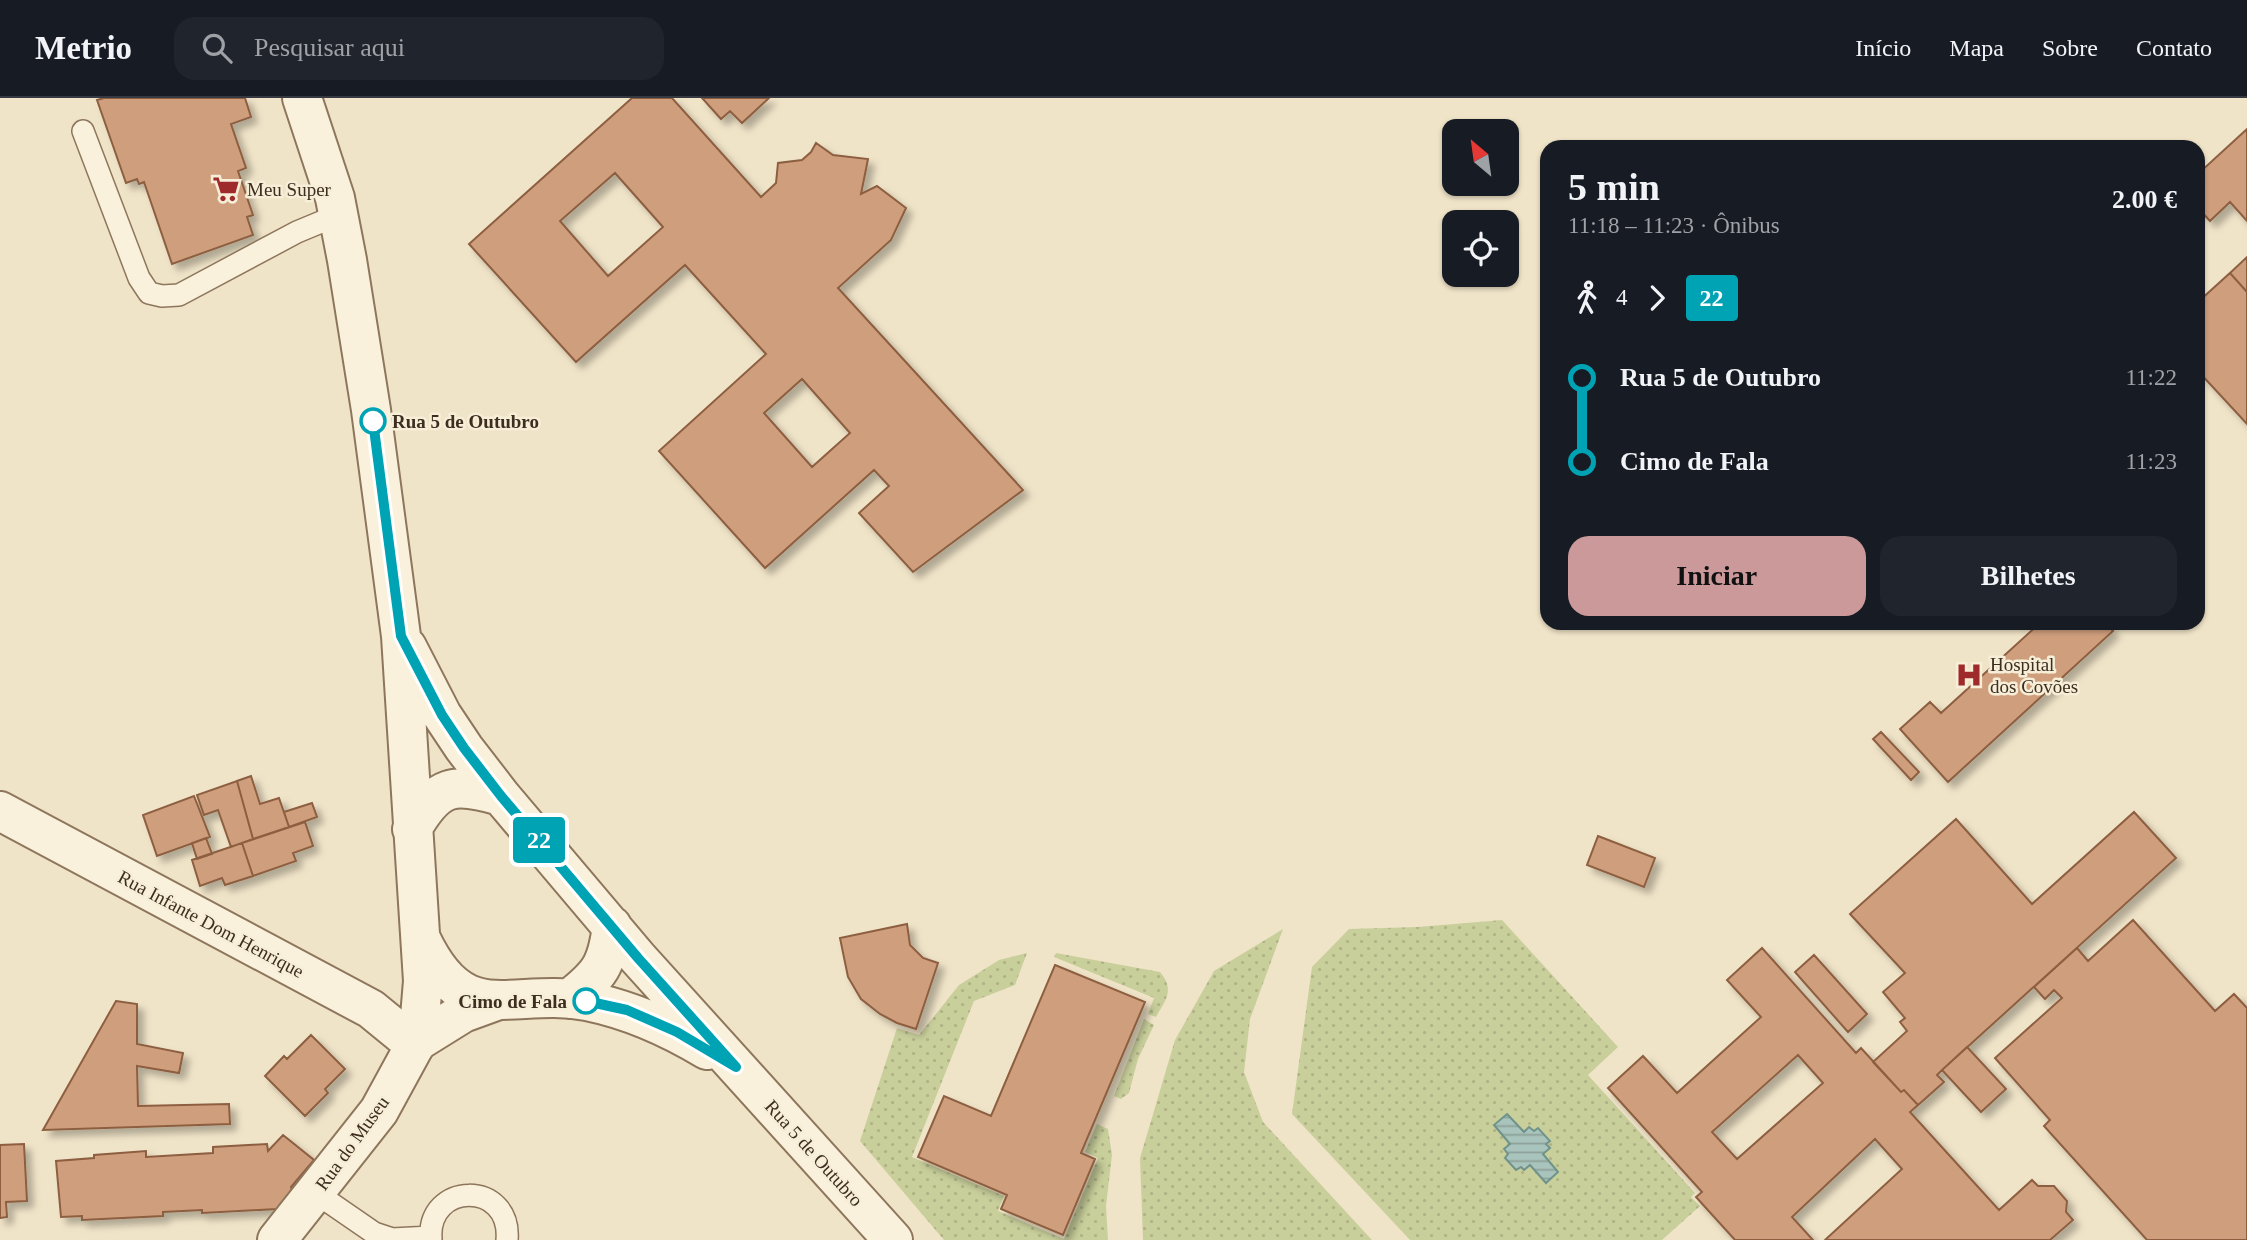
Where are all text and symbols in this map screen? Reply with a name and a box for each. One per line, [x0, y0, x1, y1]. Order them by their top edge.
search box [174, 17, 664, 80]
icon: search [198, 29, 236, 67]
text: Metrio [35, 30, 132, 66]
text: Pesquisar aqui [254, 33, 405, 62]
text: Início [1855, 35, 1911, 61]
text: Mapa [1949, 35, 2004, 61]
text: Sobre [2042, 35, 2098, 61]
text: Contato [2136, 35, 2212, 61]
north arrow [1442, 119, 1519, 196]
map controls [1442, 119, 1519, 287]
text: 5 min [1568, 166, 1660, 208]
supermarket icon: Meu Super [211, 174, 241, 204]
place label: Meu Super [247, 179, 332, 200]
text: 2.00 € [2112, 185, 2177, 214]
button: locate [1442, 210, 1519, 287]
text: 11:18 – 11:23 · Ônibus [1568, 213, 1780, 238]
icon: walk [1568, 279, 1606, 317]
icon: forward [1638, 279, 1676, 317]
text: 4 [1616, 285, 1628, 310]
text: 22 [1700, 285, 1724, 311]
text: Rua 5 de Outubro [1620, 363, 1821, 392]
text: 11:22 [2125, 365, 2177, 390]
marker: Rua 5 de Outubro [360, 408, 386, 434]
place label: Rua 5 de Outubro [392, 411, 539, 432]
text: Cimo de Fala [1620, 447, 1769, 476]
text: 11:23 [2125, 449, 2177, 474]
button: Iniciar [1568, 536, 1866, 616]
button: Bilhetes [1880, 536, 2177, 616]
place label: Hospital dos Covões [1990, 654, 2078, 697]
hospital icon: Hospital dos Covões [1954, 660, 1984, 690]
line badge: 22 [508, 817, 570, 863]
text: 22 [527, 827, 551, 853]
street label: Rua Infante Dom Henrique [115, 866, 307, 982]
marker: Cimo de Fala [573, 988, 599, 1014]
place label: Cimo de Fala [458, 991, 567, 1012]
street label: Rua do Museu [311, 1092, 393, 1194]
street label: Rua 5 de Outubro [761, 1096, 867, 1210]

